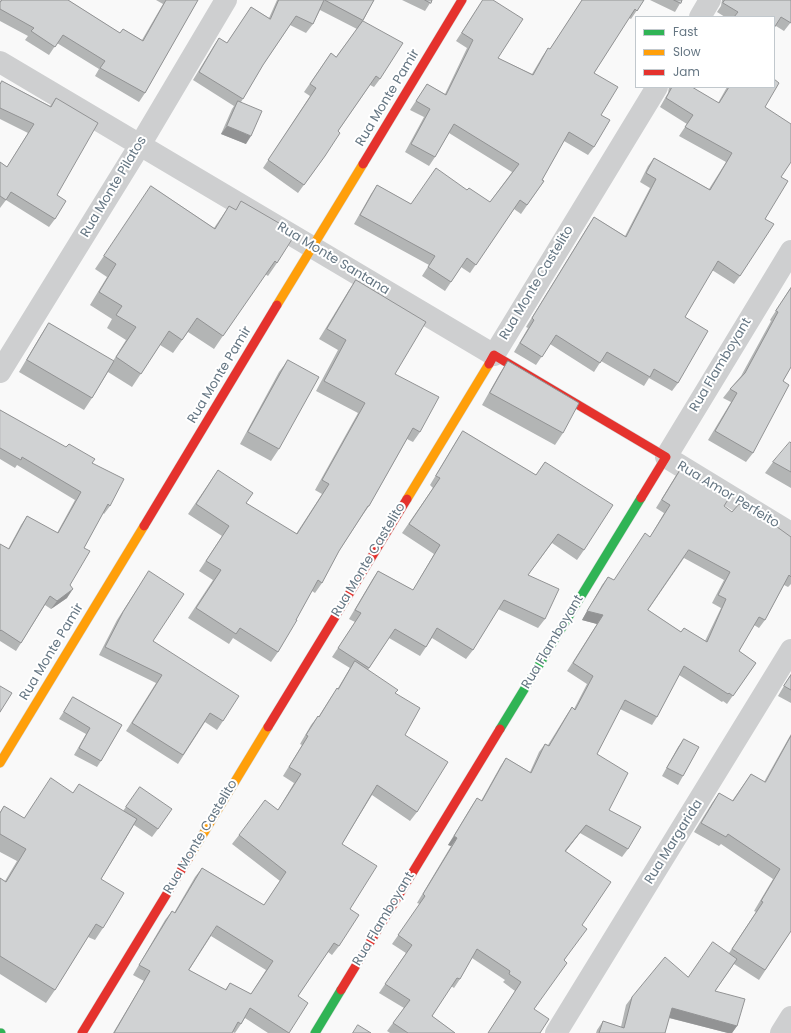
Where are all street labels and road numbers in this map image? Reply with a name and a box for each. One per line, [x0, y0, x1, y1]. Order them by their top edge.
street label: Rua Monte Pamir [353, 47, 423, 149]
street label: Rua Monte Pilatos [78, 134, 150, 240]
street label: Rua Monte Santana [274, 219, 392, 299]
street label: Rua Monte Castelito [497, 223, 577, 343]
street label: Rua Flamboyant [687, 315, 755, 415]
street label: Rua Monte Pamir [185, 324, 255, 426]
street label: Rua Amor Perfeito [674, 458, 782, 532]
street label: Rua Monte Castelito [329, 500, 409, 620]
street label: Rua Flamboyant [519, 592, 587, 692]
street label: Rua Monte Pamir [17, 601, 87, 703]
street label: Rua Monte Castelito [161, 777, 241, 897]
street label: Rua Margarida [642, 797, 706, 887]
street label: Rua Flamboyant [350, 869, 418, 969]

